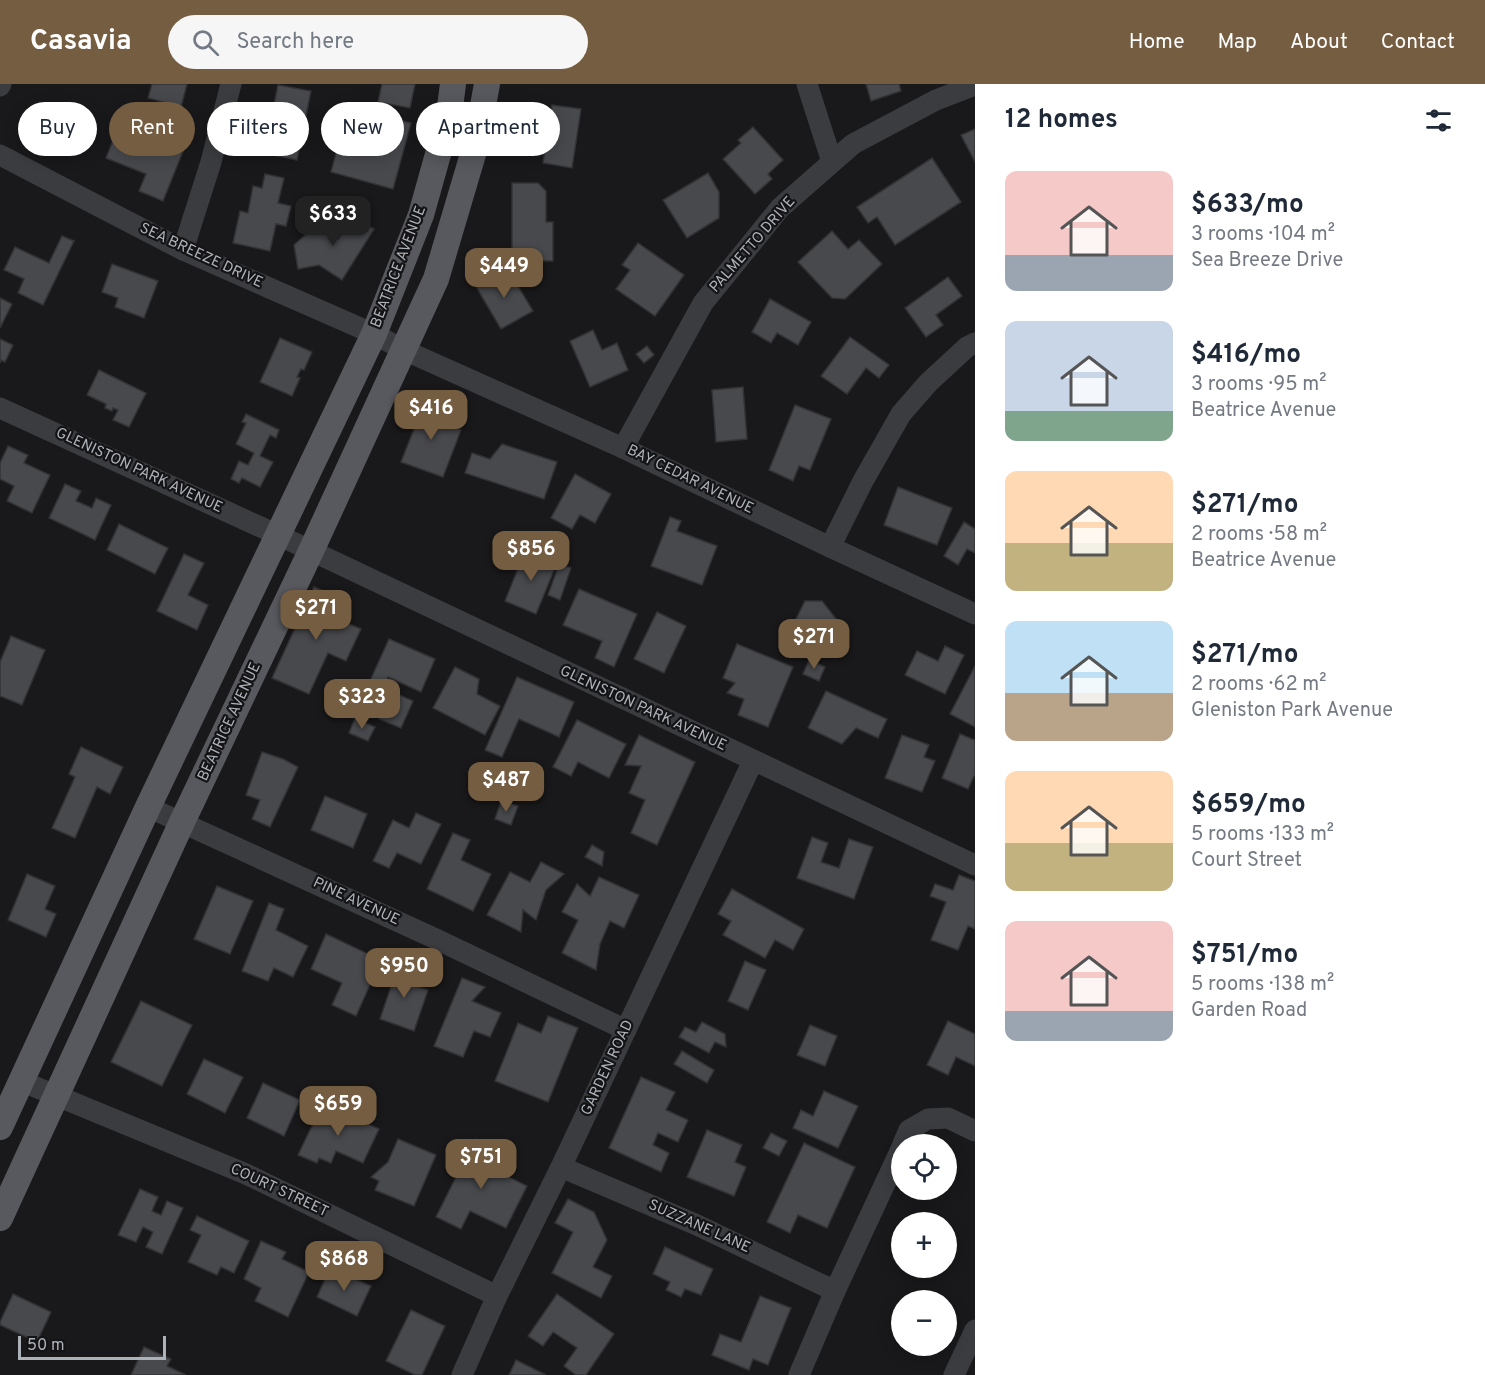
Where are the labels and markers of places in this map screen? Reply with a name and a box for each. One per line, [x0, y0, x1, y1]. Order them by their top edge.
pin: $633 [297, 196, 369, 247]
pin: $449 [468, 248, 540, 299]
pin: $416 [395, 390, 467, 441]
pin: $856 [495, 531, 567, 582]
pin: $271 [280, 590, 352, 641]
pin: $271 [778, 619, 850, 670]
pin: $323 [326, 679, 398, 730]
pin: $487 [470, 762, 542, 813]
pin: $950 [368, 948, 440, 999]
pin: $659 [302, 1086, 374, 1137]
pin: $751 [445, 1139, 517, 1190]
pin: $868 [308, 1241, 380, 1292]

